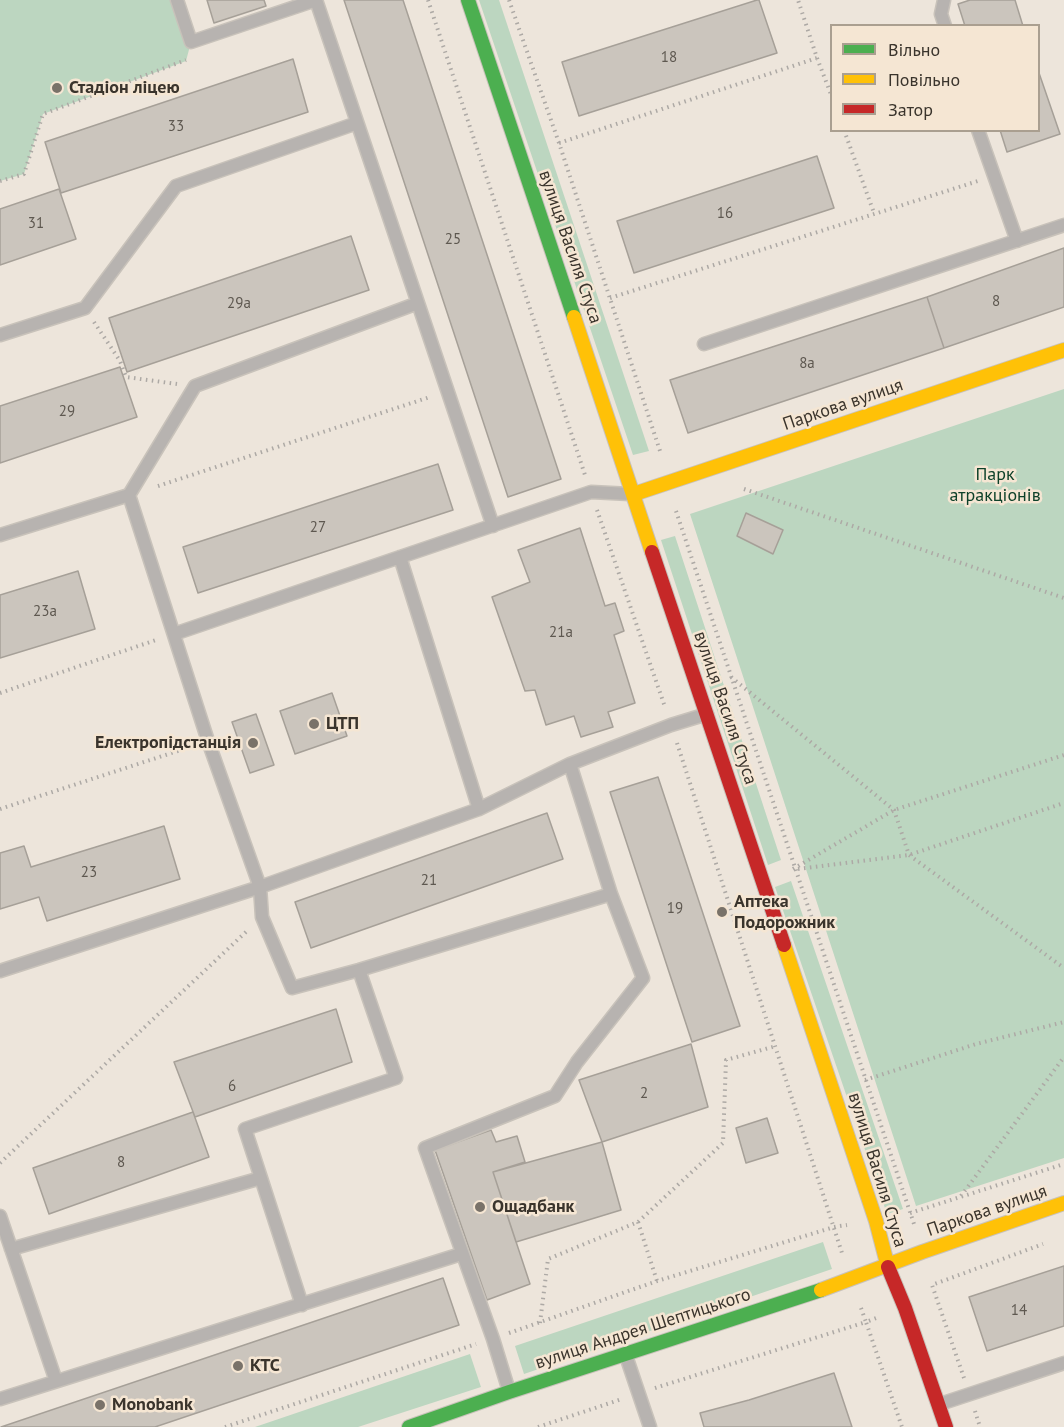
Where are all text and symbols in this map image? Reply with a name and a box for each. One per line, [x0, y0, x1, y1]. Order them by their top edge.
legend [830, 24, 1040, 132]
text: Вільно [888, 38, 940, 61]
house number: 18 [661, 49, 677, 67]
text: Повільно [888, 68, 960, 91]
place label: Стадіон ліцею [69, 77, 180, 99]
marker: Стадіон ліцею [50, 81, 64, 95]
text: Затор [888, 98, 933, 121]
house number: 33 [168, 118, 184, 136]
street label: вулиця Василя Стуса [534, 168, 606, 326]
house number: 16 [717, 205, 733, 223]
house number: 31 [28, 215, 44, 233]
house number: 25 [445, 231, 461, 249]
house number: 8 [992, 293, 1000, 311]
house number: 29а [227, 295, 251, 313]
house number: 8а [799, 355, 815, 373]
street label: Паркова вулиця [780, 374, 906, 436]
house number: 29 [59, 403, 75, 421]
park label: Парк атракціонів [949, 464, 1041, 506]
house number: 27 [310, 519, 326, 537]
house number: 23а [33, 603, 57, 621]
house number: 21а [549, 624, 573, 642]
street label: вулиця Василя Стуса [689, 629, 761, 787]
place label: ЦТП [326, 713, 359, 735]
marker: ЦТП [307, 717, 321, 731]
place label: Електропідстанція [95, 732, 241, 754]
marker: Електропідстанція [246, 736, 260, 750]
house number: 23 [81, 864, 97, 882]
house number: 21 [421, 872, 437, 890]
place label: Аптека Подорожник [734, 891, 835, 934]
house number: 19 [667, 900, 683, 918]
marker: Аптека Подорожник [715, 905, 729, 919]
house number: 6 [228, 1078, 236, 1096]
house number: 2 [640, 1085, 648, 1103]
street label: вулиця Василя Стуса [843, 1090, 911, 1250]
house number: 8 [117, 1154, 125, 1172]
street label: Паркова вулиця [924, 1180, 1050, 1242]
place label: Ощадбанк [492, 1196, 574, 1218]
marker: Ощадбанк [473, 1200, 487, 1214]
street label: вулиця Андрея Шептицького [533, 1284, 753, 1374]
house number: 14 [1011, 1302, 1027, 1320]
place label: КТС [250, 1355, 280, 1377]
marker: КТС [231, 1359, 245, 1373]
place label: Monobank [112, 1394, 193, 1416]
marker: Monobank [93, 1398, 107, 1412]

